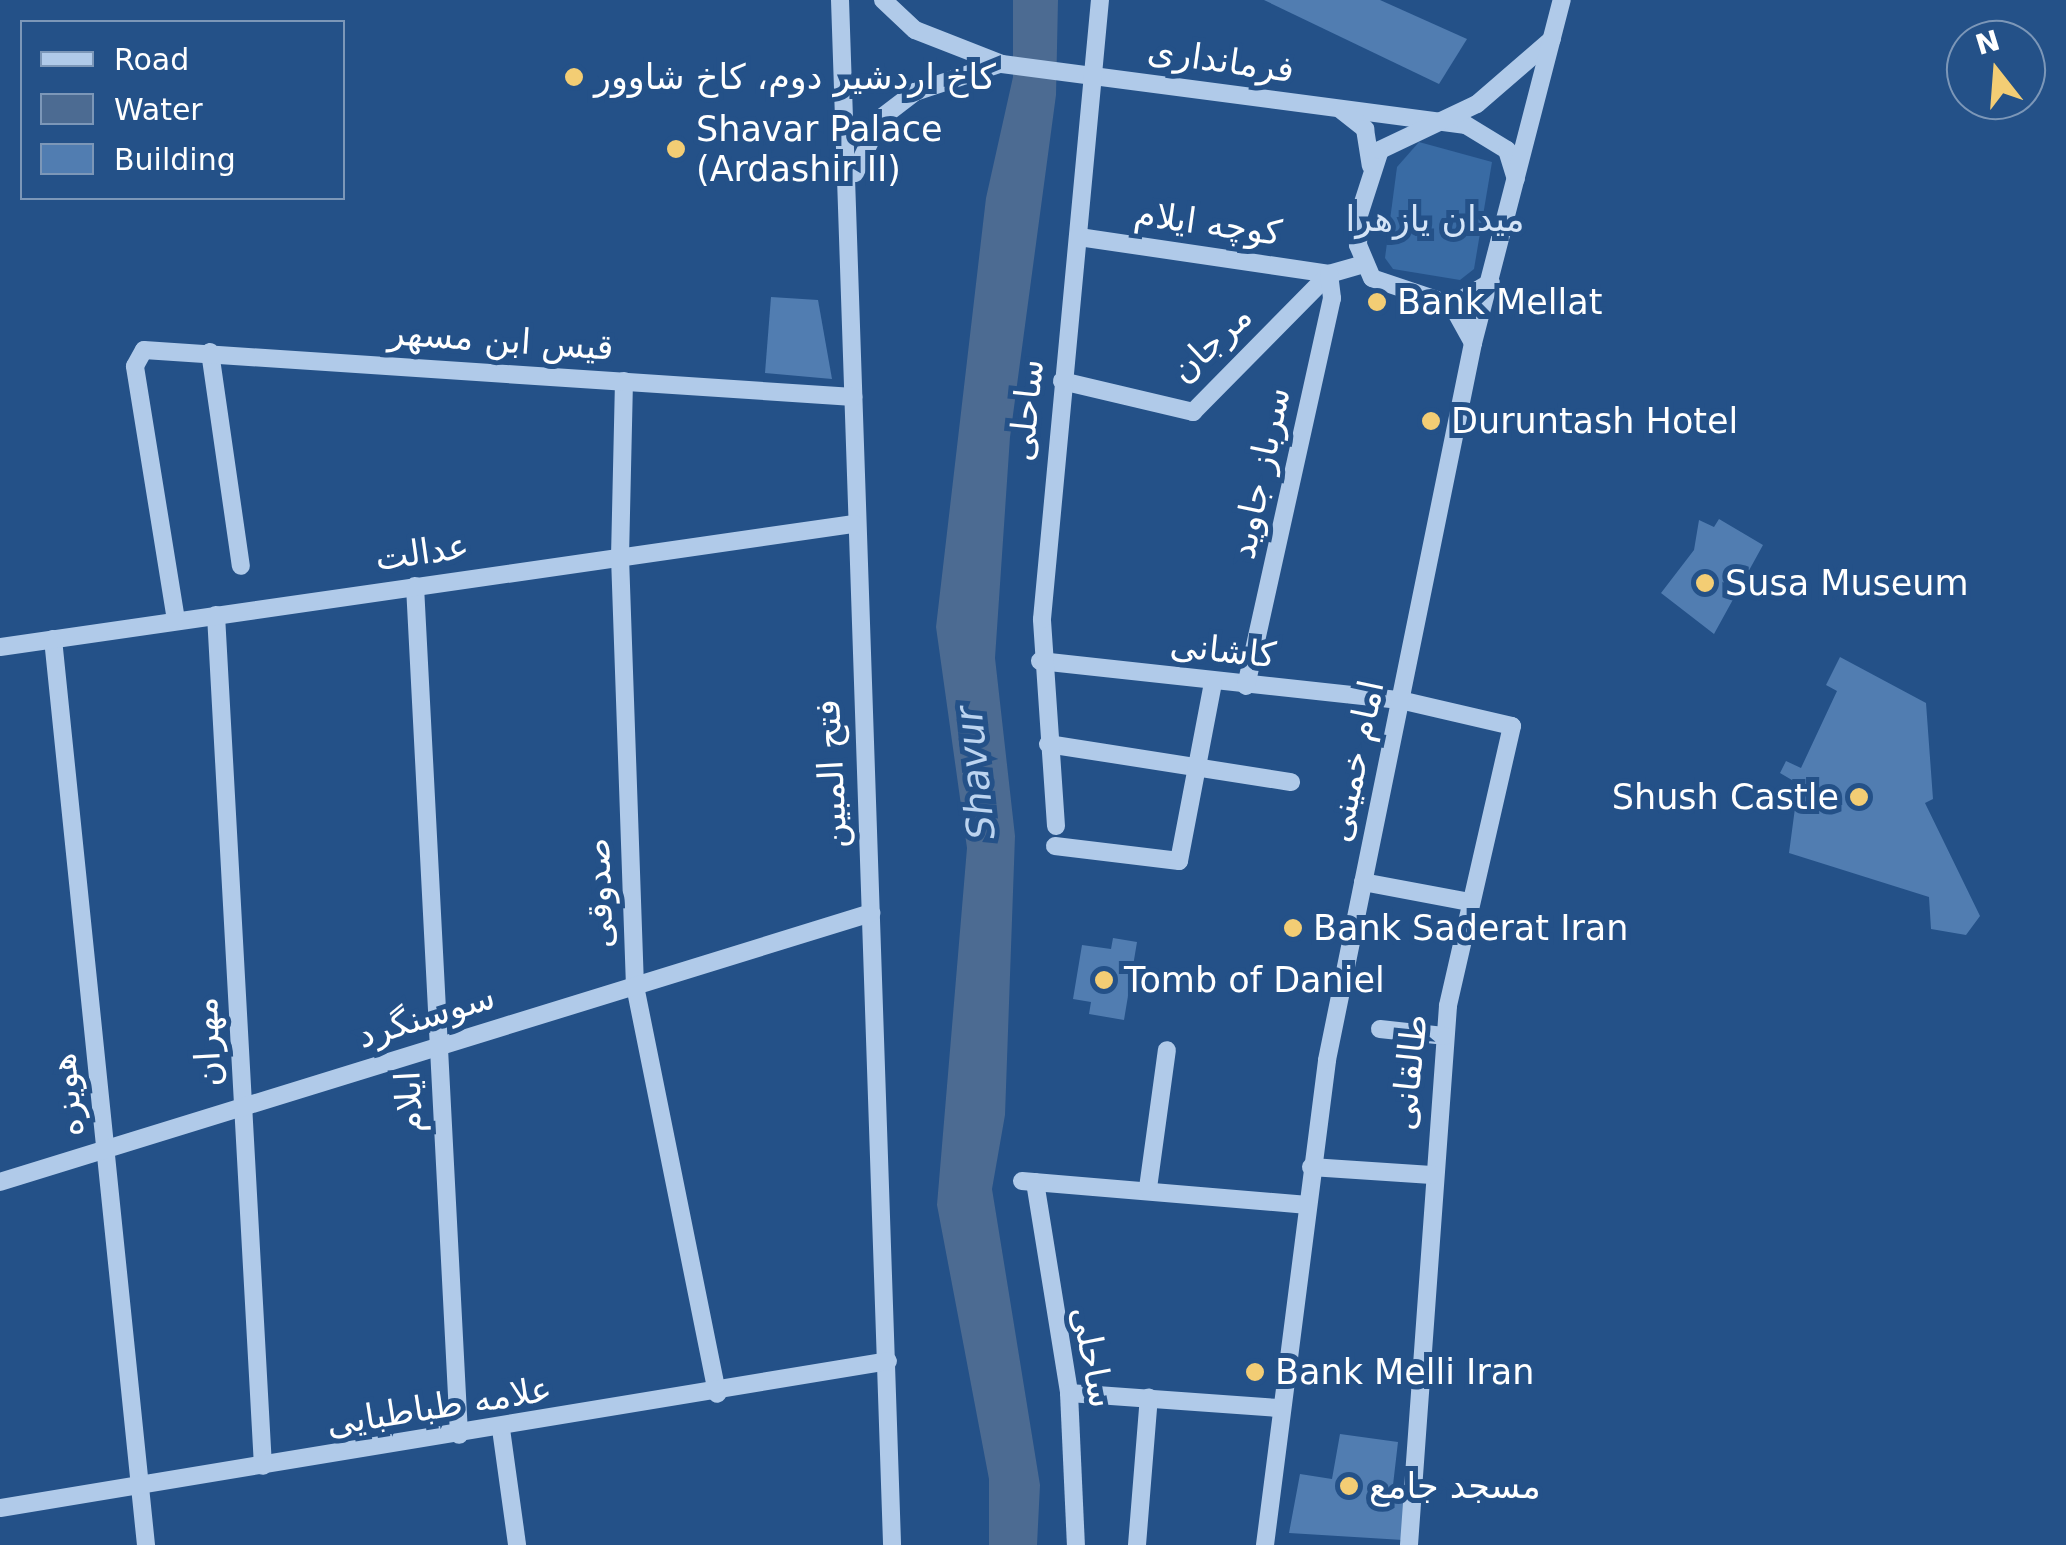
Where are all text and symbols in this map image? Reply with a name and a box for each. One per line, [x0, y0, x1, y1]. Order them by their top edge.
legend [20, 20, 345, 200]
north arrow [1946, 20, 2046, 120]
text: N [1972, 24, 2004, 62]
street label: فرمانداری [1145, 29, 1297, 91]
text: Road [114, 42, 189, 77]
place label: کاخ اردشیر دوم، کاخ شاوور [594, 56, 996, 98]
marker: کاخ اردشیر دوم، کاخ شاوور [563, 66, 585, 88]
text: Water [114, 92, 203, 127]
place label: Shavar Palace (Ardashir II) [696, 108, 942, 190]
marker: Shavar Palace (Ardashir II) [665, 138, 687, 160]
text: Building [114, 142, 236, 177]
street label: کوچه ایلام [1132, 192, 1284, 254]
park label: میدان یازهرا [1345, 198, 1525, 240]
place label: Bank Mellat [1397, 281, 1602, 323]
marker: Bank Mellat [1366, 291, 1388, 313]
street label: مرجان [1162, 295, 1260, 391]
street label: قیس ابن مسهر [387, 311, 615, 369]
street label: ساحلی [1000, 357, 1052, 463]
street label: سرباز جاوید [1221, 383, 1299, 563]
place label: Duruntash Hotel [1451, 400, 1738, 442]
marker: Duruntash Hotel [1420, 410, 1442, 432]
street label: عدالت [373, 525, 471, 579]
place label: Susa Museum [1725, 562, 1969, 604]
marker: Susa Museum [1694, 572, 1716, 594]
street label: کاشانی [1168, 624, 1278, 676]
street label: امام خمینی [1317, 676, 1393, 846]
street label: فتح المبین [806, 698, 856, 850]
water label: Shavur [946, 704, 1006, 842]
place label: Shush Castle [1612, 776, 1839, 818]
marker: Shush Castle [1848, 786, 1870, 808]
street label: صدوقی [576, 837, 622, 949]
place label: Bank Saderat Iran [1313, 907, 1628, 949]
marker: Bank Saderat Iran [1282, 917, 1304, 939]
place label: Tomb of Daniel [1124, 959, 1385, 1001]
marker: Tomb of Daniel [1093, 969, 1115, 991]
street label: سوسنگرد [352, 975, 500, 1057]
street label: مهران [184, 996, 230, 1088]
street label: طالقانی [1382, 1012, 1436, 1132]
street label: هویزه [42, 1051, 92, 1139]
street label: ایلام [386, 1070, 432, 1134]
street label: ساحلی [1063, 1303, 1123, 1411]
place label: Bank Melli Iran [1275, 1351, 1534, 1393]
marker: Bank Melli Iran [1244, 1361, 1266, 1383]
street label: علامه طباطبایی [323, 1367, 555, 1445]
place label: مسجد جامع [1369, 1465, 1541, 1507]
marker: مسجد جامع [1338, 1475, 1360, 1497]

